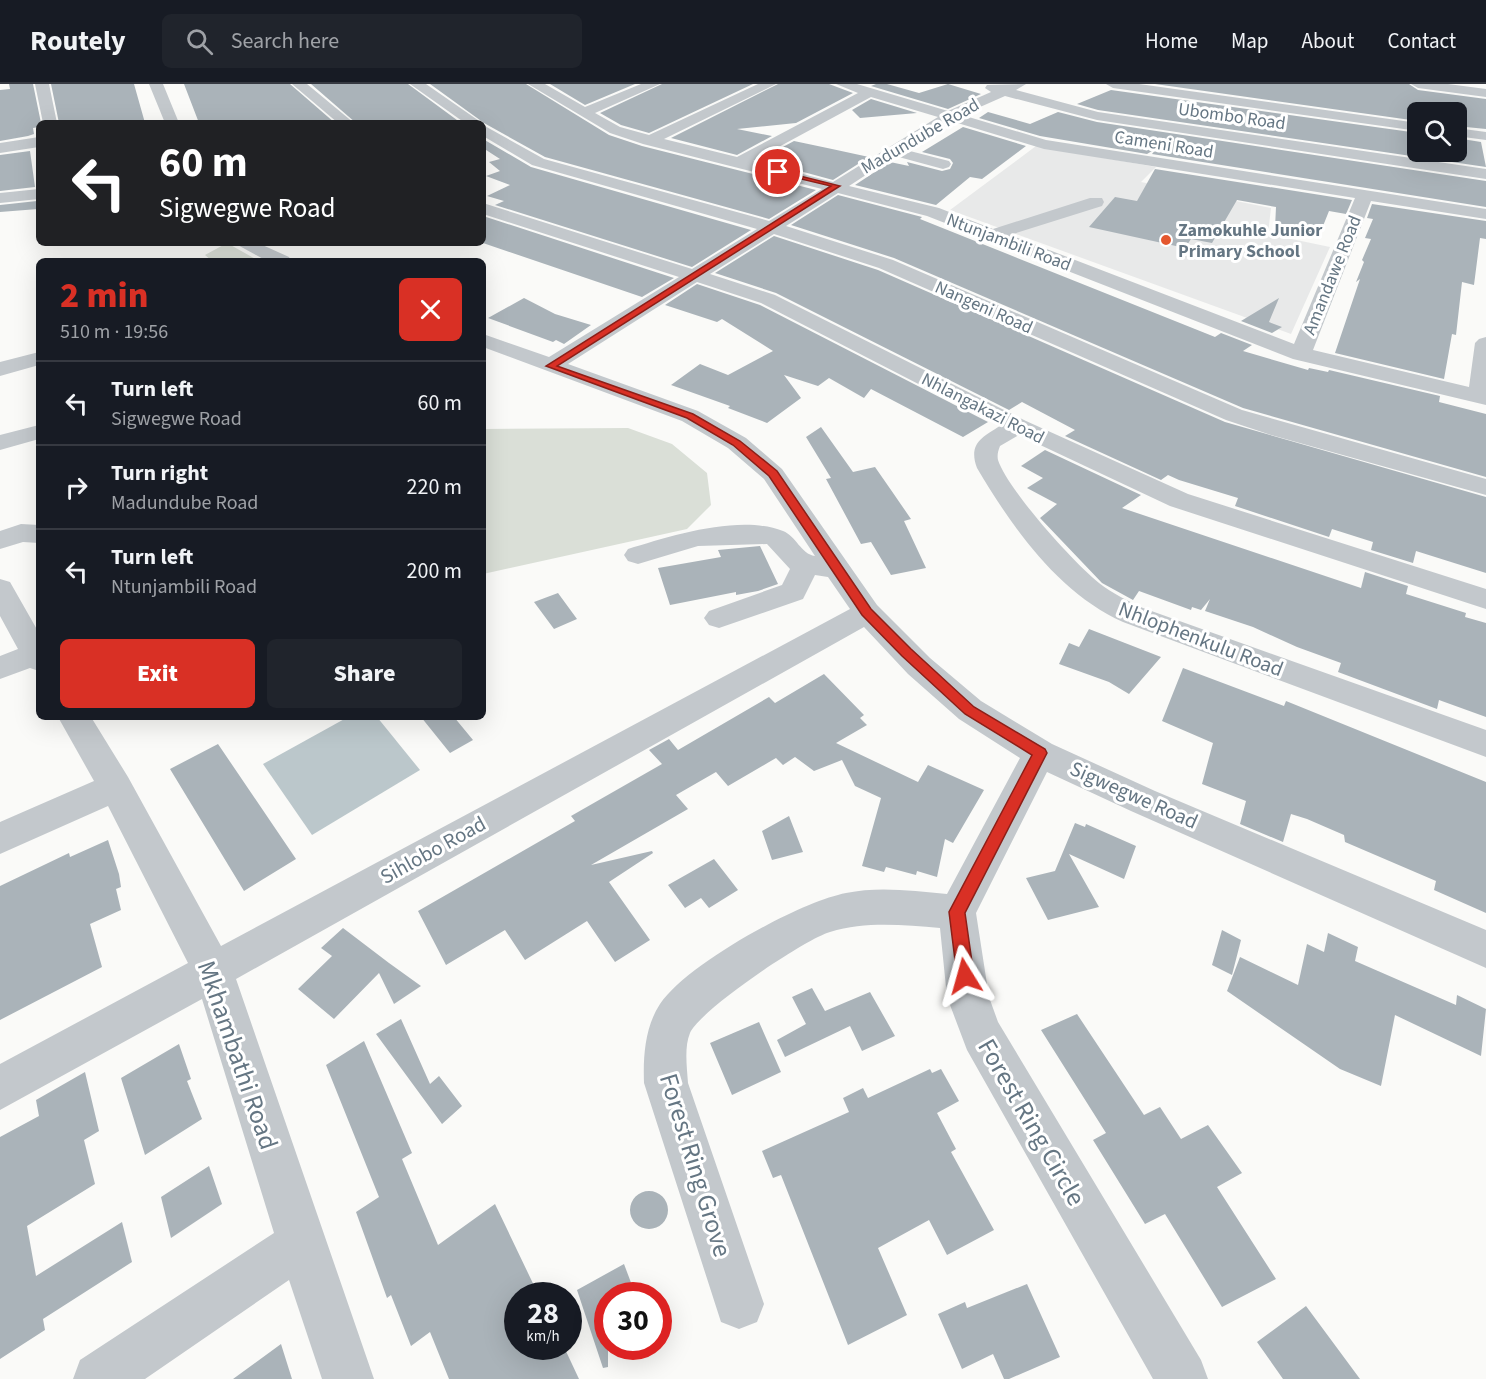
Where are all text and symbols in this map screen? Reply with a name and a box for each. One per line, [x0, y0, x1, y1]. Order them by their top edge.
search box [162, 14, 582, 68]
text: Routely [30, 21, 126, 61]
icon: search [183, 25, 216, 58]
text: Search here [231, 25, 339, 57]
text: Home [1145, 26, 1198, 56]
text: Map [1231, 26, 1269, 56]
text: About [1302, 26, 1354, 56]
text: Contact [1387, 26, 1456, 56]
street label: Madundube Road [857, 92, 984, 180]
street label: Ubombo Road [1177, 97, 1287, 136]
map controls [1407, 102, 1467, 162]
button: search [1407, 102, 1467, 162]
street label: Cameni Road [1113, 124, 1215, 165]
text: 60 m [159, 133, 248, 193]
icon: left [60, 144, 138, 222]
pin [752, 146, 803, 197]
icon: arrive [761, 155, 794, 188]
text: Sigwegwe Road [159, 189, 336, 228]
street label: Ntunjambili Road [943, 207, 1075, 278]
street label: Amandawe Road [1297, 212, 1368, 339]
place label: Zamokuhle Junior Primary School [1178, 218, 1323, 264]
marker: Zamokuhle Junior Primary School [1159, 233, 1173, 247]
text: 2 min [60, 270, 148, 321]
street label: Nangeni Road [931, 275, 1037, 340]
button: close [399, 278, 462, 341]
text: 510 m · 19:56 [60, 318, 168, 346]
street label: Nhlangakazi Road [917, 367, 1049, 450]
text: Turn left [111, 373, 193, 405]
icon: left [60, 387, 93, 420]
text: 60 m [417, 387, 462, 419]
text: Sigwegwe Road [111, 405, 242, 433]
text: Turn right [111, 457, 208, 489]
icon: right [60, 471, 93, 504]
text: 220 m [407, 471, 462, 503]
text: Madundube Road [111, 489, 258, 517]
text: Turn left [111, 541, 193, 573]
icon: left [60, 555, 93, 588]
text: 200 m [407, 555, 462, 587]
text: Ntunjambili Road [111, 573, 257, 601]
street label: Nhlophenkulu Road [1114, 594, 1288, 684]
button: Exit [60, 639, 255, 708]
button: Share [267, 639, 462, 708]
street label: Sigwegwe Road [1065, 753, 1203, 837]
street label: Sihlobo Road [375, 809, 491, 891]
position arrow [933, 944, 997, 1008]
street label: Mkhambathi Road [188, 956, 287, 1155]
street label: Forest Ring Circle [969, 1032, 1095, 1213]
street label: Forest Ring Grove [650, 1069, 741, 1261]
speed limit sign: 30 [594, 1282, 672, 1360]
text: 28 [527, 1292, 559, 1335]
text: km/h [526, 1326, 560, 1347]

